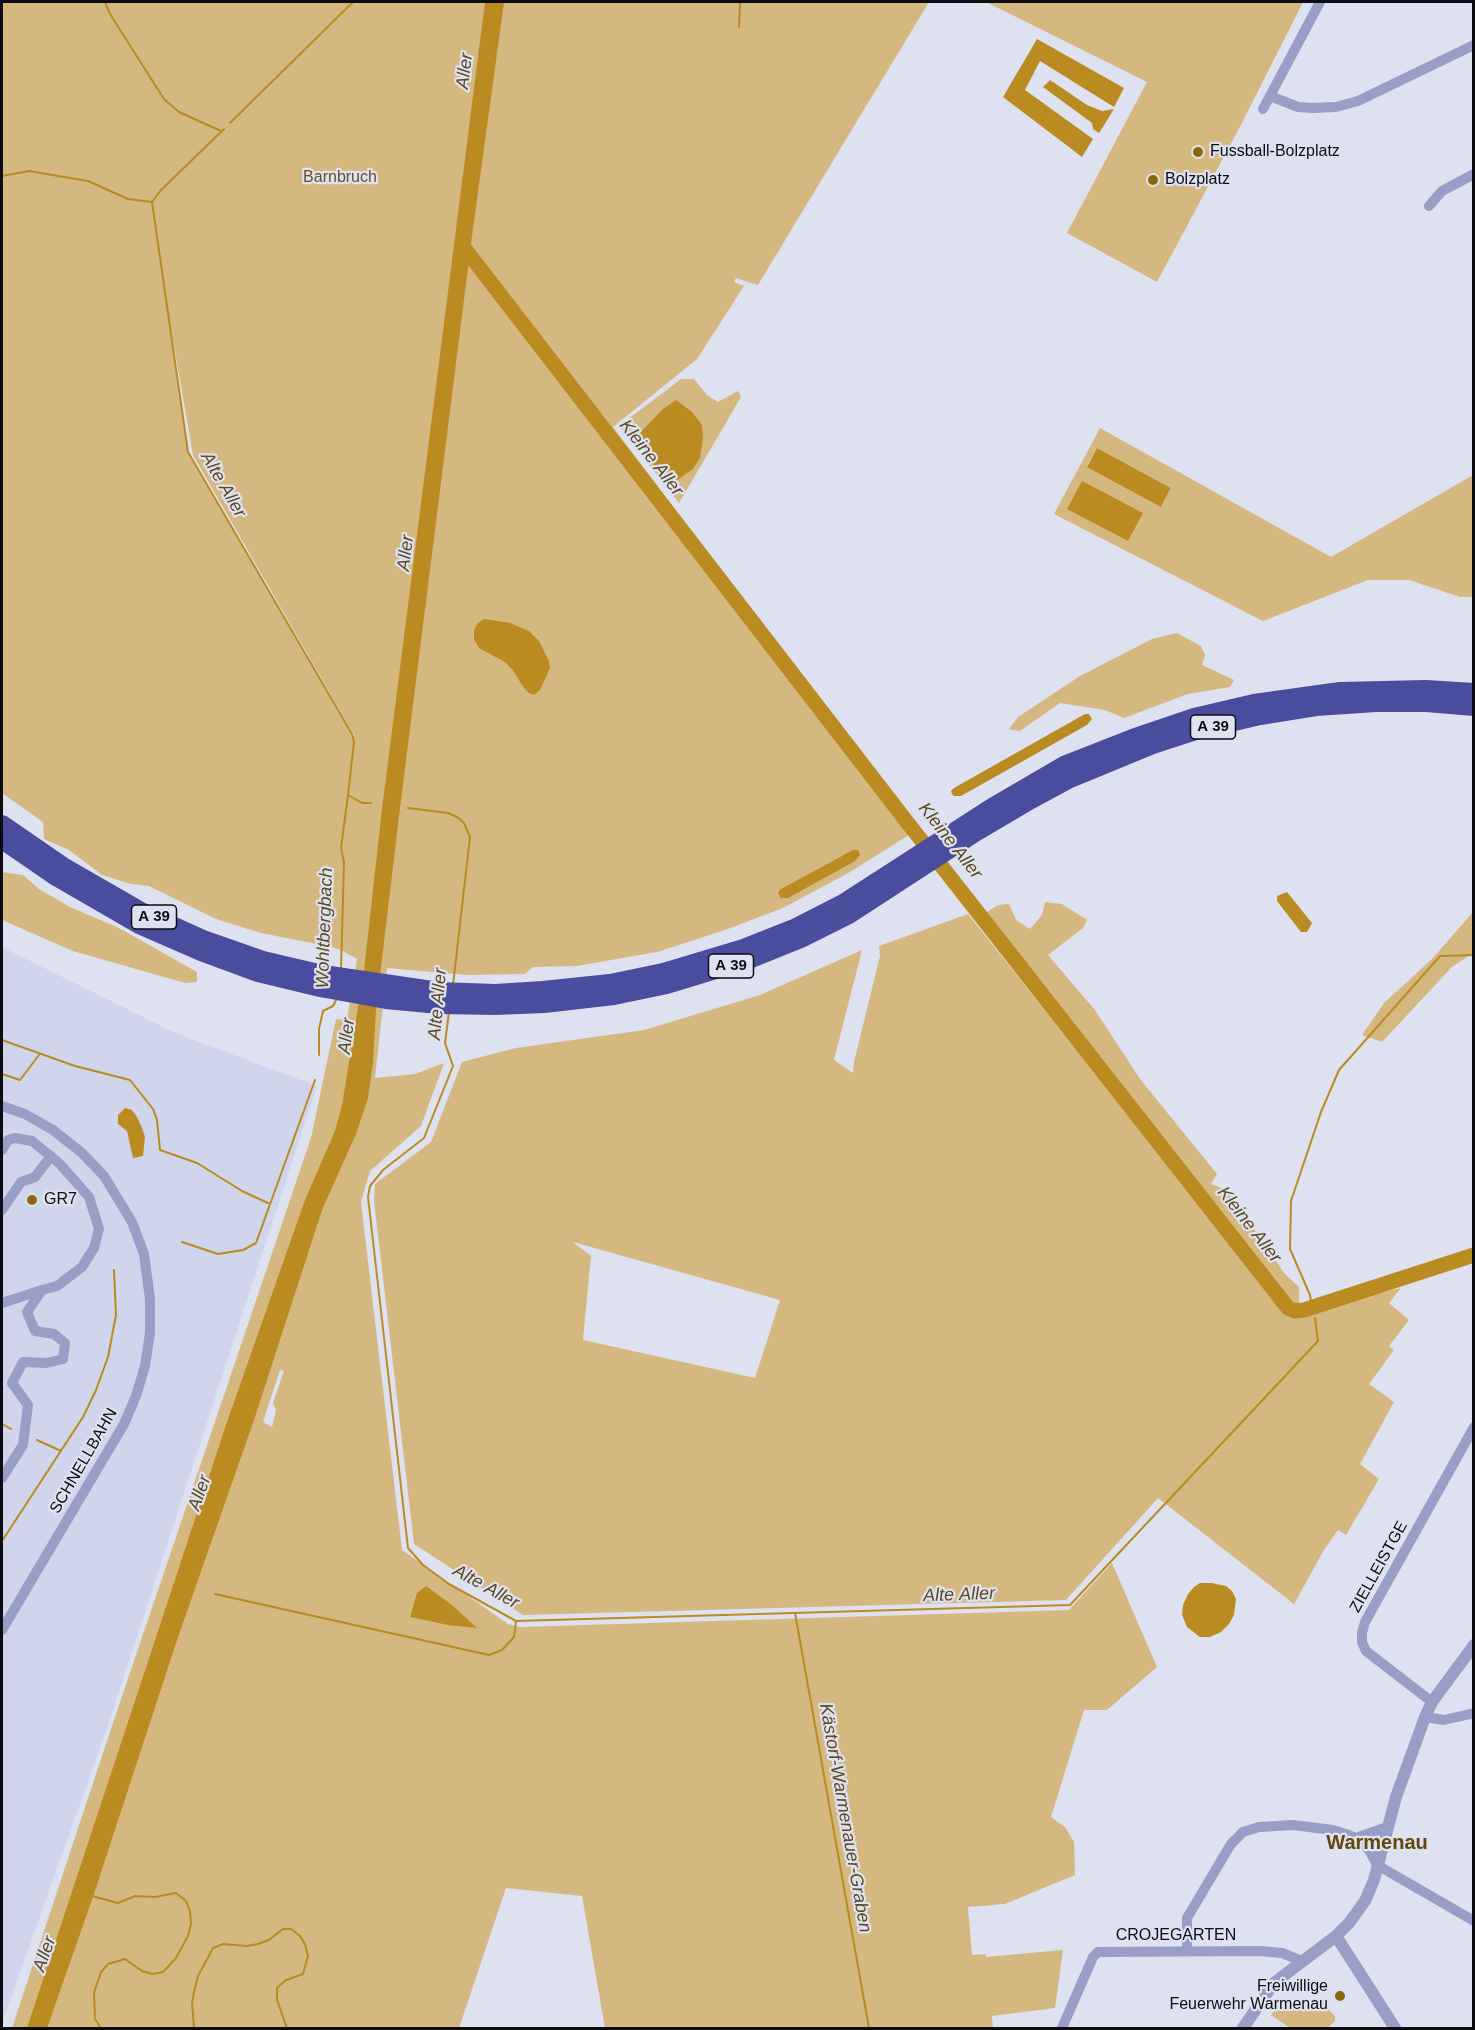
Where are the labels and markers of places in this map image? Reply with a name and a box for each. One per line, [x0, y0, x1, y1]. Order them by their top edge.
place label: Fussball-Bolzplatz [1210, 142, 1340, 162]
marker: Fussball-Bolzplatz [1191, 145, 1205, 159]
place label: Bolzplatz [1165, 170, 1230, 190]
marker: Bolzplatz [1146, 173, 1160, 187]
place label: GR7 [44, 1190, 77, 1210]
marker: GR7 [25, 1193, 39, 1207]
place label: Freiwillige Feuerwehr Warmenau [1169, 1977, 1328, 2015]
marker: Freiwillige Feuerwehr Warmenau [1333, 1989, 1347, 2003]

